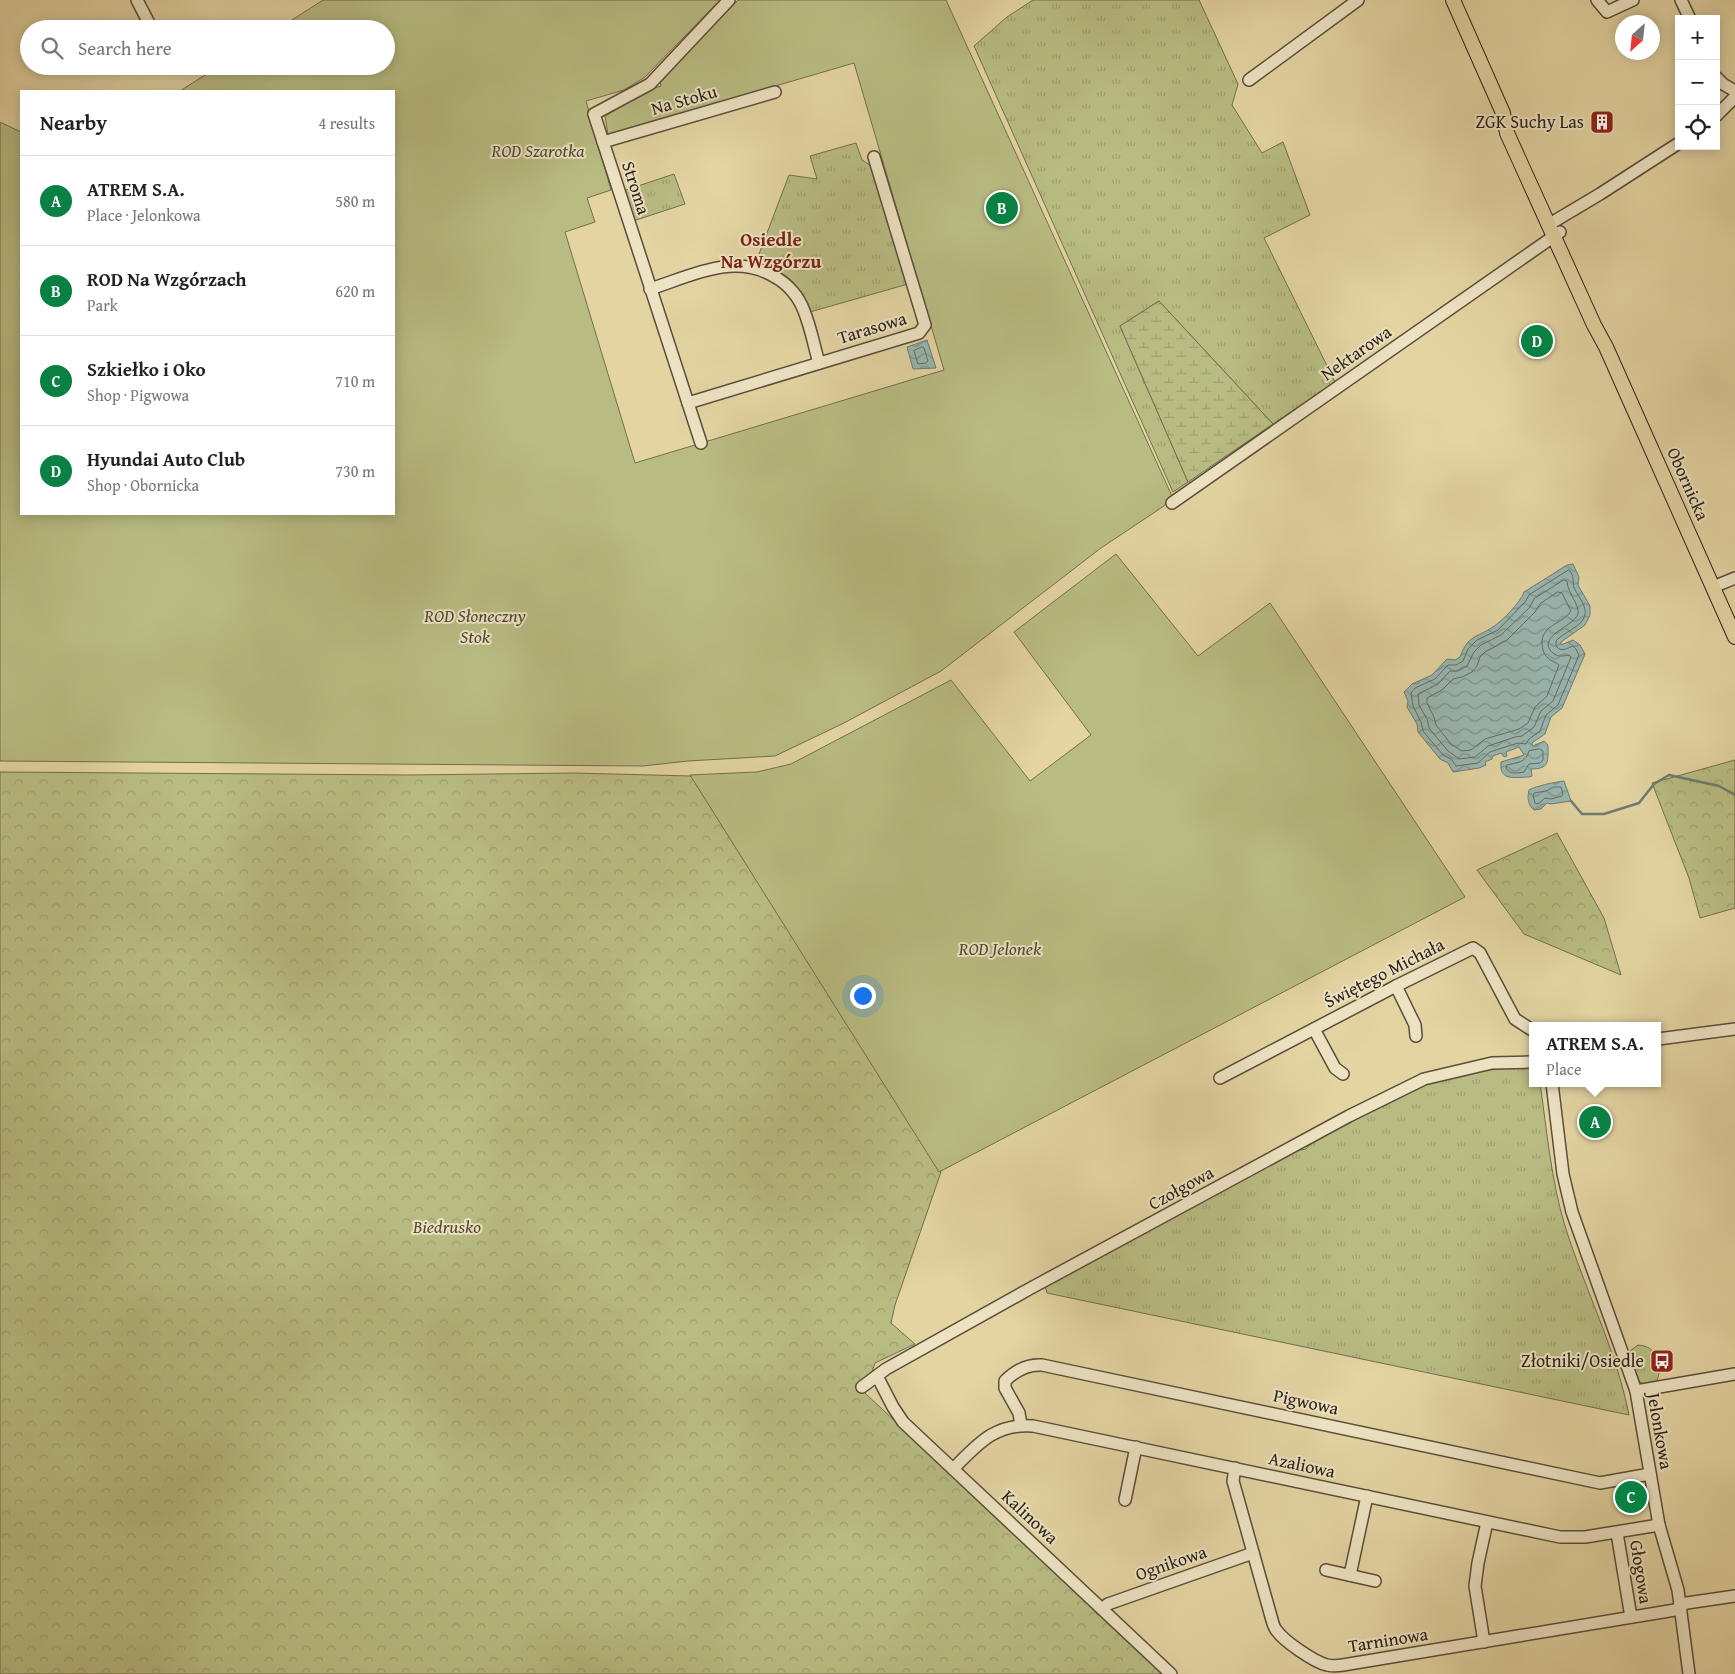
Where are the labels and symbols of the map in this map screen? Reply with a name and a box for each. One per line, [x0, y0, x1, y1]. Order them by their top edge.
north arrow [1615, 15, 1660, 60]
street label: Na Stoku [648, 77, 720, 122]
place label: ZGK Suchy Las [1476, 108, 1584, 135]
building icon: ZGK Suchy Las [1589, 109, 1615, 135]
park label: ROD Szarotka [490, 137, 585, 164]
street label: Stroma [615, 158, 658, 218]
pin: B [986, 189, 1018, 227]
district label: Osiedle Na Wzgórzu [721, 225, 821, 275]
street label: Tarasowa [834, 304, 910, 351]
street label: Nektarowa [1315, 318, 1397, 387]
pin: D [1521, 322, 1553, 360]
street label: Obornicka [1660, 443, 1717, 525]
park label: ROD Słoneczny Stok [423, 602, 526, 650]
street label: Świętego Michała [1319, 930, 1449, 1015]
park label: ROD Jelonek [958, 935, 1042, 962]
your location [850, 983, 876, 1009]
pin: A [1579, 1103, 1611, 1141]
street label: Czołgowa [1143, 1158, 1219, 1217]
park label: Biedrusko [412, 1213, 481, 1240]
place label: Złotniki/Osiedle [1521, 1347, 1644, 1374]
bus stop icon: Złotniki/Osiedle [1649, 1348, 1675, 1374]
street label: Pigwowa [1271, 1381, 1342, 1422]
street label: Jelonkowa [1640, 1389, 1681, 1472]
street label: Azaliowa [1266, 1444, 1338, 1485]
pin: C [1615, 1478, 1647, 1516]
street label: Kalinowa [996, 1483, 1065, 1550]
street label: Ognikowa [1132, 1538, 1211, 1587]
street label: Głogowa [1623, 1538, 1660, 1606]
street label: Tarninowa [1346, 1620, 1430, 1659]

